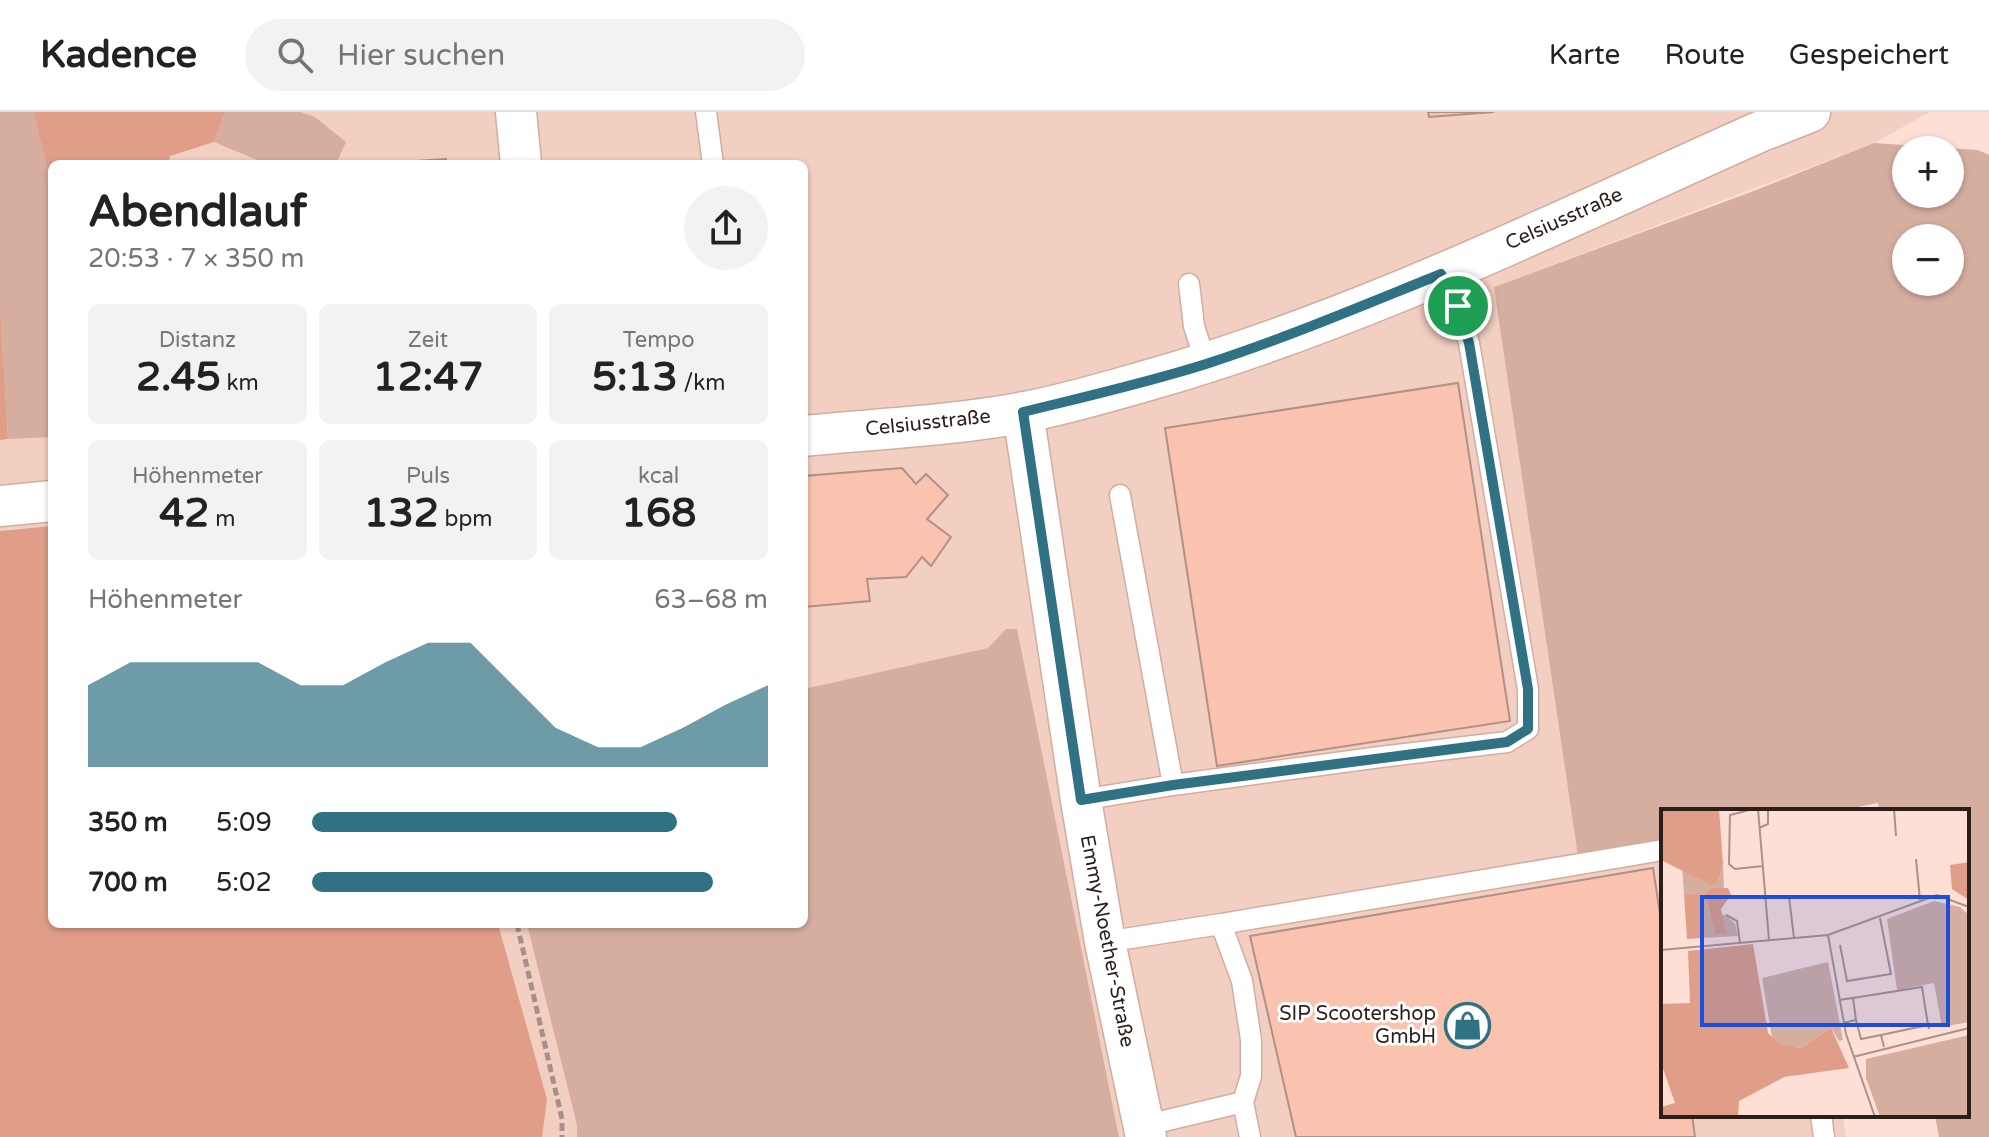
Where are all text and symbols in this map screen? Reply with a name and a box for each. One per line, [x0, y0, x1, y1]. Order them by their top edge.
search box [245, 19, 805, 91]
text: Kadence [40, 32, 197, 78]
icon: search [273, 33, 317, 77]
text: Hier suchen [337, 37, 505, 74]
text: Karte [1549, 38, 1620, 72]
text: Route [1664, 38, 1745, 72]
text: Gespeichert [1789, 38, 1949, 72]
map controls [1892, 136, 1964, 296]
button: + [1892, 136, 1964, 208]
street label: Celsiusstraße [1502, 182, 1626, 256]
text: Abendlauf [88, 186, 307, 239]
button: share [684, 186, 768, 270]
button: − [1892, 224, 1964, 296]
text: 20:53 · 7 × 350 m [88, 243, 304, 274]
pin [1424, 272, 1492, 340]
icon: arrive [1436, 284, 1480, 328]
text: Distanz [159, 327, 236, 353]
text: Zeit [408, 327, 448, 353]
text: Tempo [623, 327, 695, 353]
text: 2.45 [136, 353, 221, 401]
text: 12:47 [373, 353, 483, 401]
text: 5:13 [592, 353, 678, 401]
text: km [221, 370, 259, 396]
text: /km [678, 370, 725, 396]
street label: Celsiusstraße [864, 404, 992, 442]
text: Höhenmeter [132, 463, 263, 489]
text: Puls [406, 463, 450, 489]
text: kcal [638, 463, 679, 489]
text: 42 [159, 489, 209, 537]
text: 132 [363, 489, 439, 537]
text: 168 [621, 489, 696, 537]
text: m [209, 506, 235, 532]
text: bpm [439, 506, 493, 532]
text: Höhenmeter [88, 584, 242, 615]
text: 63–68 m [654, 584, 768, 615]
text: 350 m [88, 807, 168, 838]
text: 5:09 [216, 807, 272, 838]
inset map [1661, 809, 1969, 1117]
street label: Emmy-Noether-Straße [1075, 833, 1139, 1049]
text: 700 m [88, 867, 168, 898]
text: 5:02 [216, 867, 272, 898]
place label: SIP Scootershop GmbH [1279, 1002, 1436, 1049]
shop icon: SIP Scootershop GmbH [1443, 1002, 1491, 1050]

